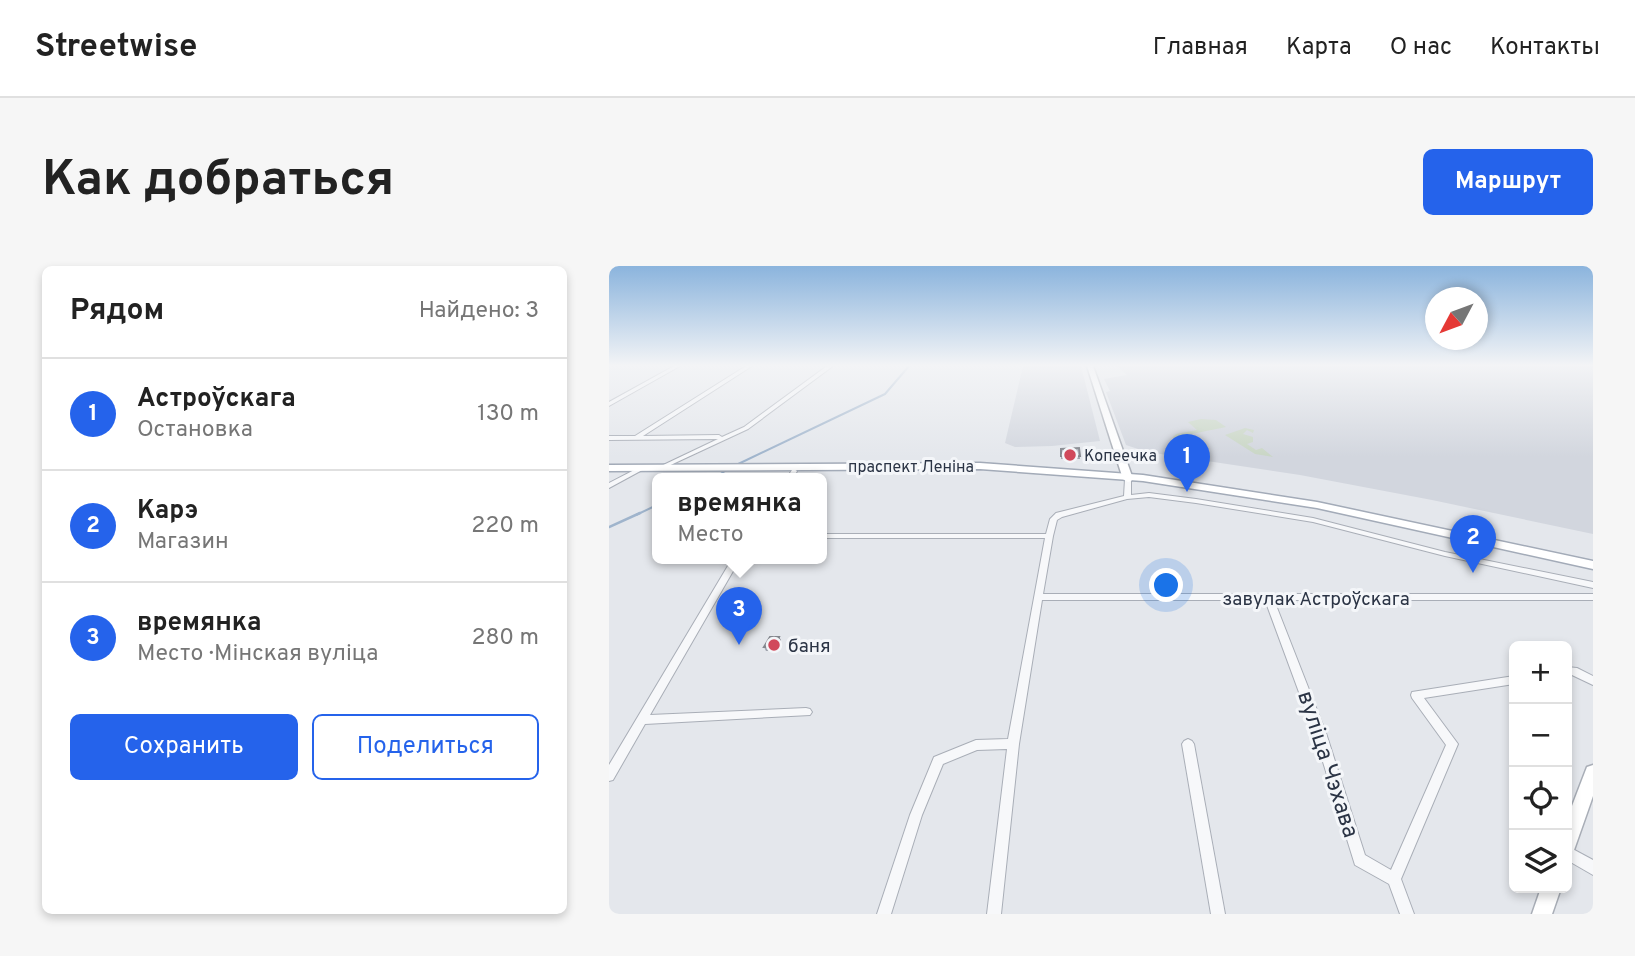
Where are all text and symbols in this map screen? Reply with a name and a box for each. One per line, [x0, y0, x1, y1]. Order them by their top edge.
text: Streetwise [35, 27, 197, 69]
text: Главная [1153, 33, 1248, 63]
text: Карта [1286, 33, 1352, 63]
text: О нас [1390, 33, 1452, 63]
text: Контакты [1490, 33, 1600, 63]
button: Маршрут [1423, 149, 1593, 215]
text: Как добраться [42, 151, 394, 213]
north arrow [1425, 287, 1488, 350]
text: Рядом [70, 293, 164, 330]
text: Найдено: 3 [419, 297, 539, 326]
text: Астроўскага [137, 383, 296, 416]
text: 1 [88, 400, 98, 429]
text: 130 m [477, 400, 539, 429]
text: Остановка [137, 416, 253, 445]
pin: 1 [1164, 434, 1210, 492]
marker: Копеечка [1062, 447, 1078, 463]
place label: Копеечка [1084, 447, 1157, 467]
street label: праспект Леніна [848, 458, 974, 478]
popup [652, 473, 827, 564]
text: времянка [677, 488, 802, 521]
text: Карэ [137, 495, 198, 528]
text: 2 [86, 512, 100, 541]
text: 220 m [471, 512, 539, 541]
pin: 2 [1450, 515, 1496, 573]
text: Место [677, 521, 744, 550]
text: Магазин [137, 528, 229, 557]
your location [1149, 568, 1183, 602]
pin: 3 [716, 587, 762, 645]
street label: завулак Астроўскага [1222, 588, 1410, 612]
text: времянка [137, 607, 261, 640]
text: 3 [86, 624, 100, 653]
text: 280 m [471, 624, 539, 653]
place label: баня [788, 635, 831, 659]
marker: баня [766, 637, 782, 653]
text: Место · Мінская вуліца [137, 640, 378, 669]
map controls [1509, 641, 1572, 893]
button: + [1509, 641, 1572, 704]
street label: вуліца Чэхава [1289, 688, 1364, 842]
button: − [1509, 704, 1572, 767]
button: Сохранить [70, 714, 298, 780]
button: Поделиться [312, 714, 539, 780]
button: locate [1509, 767, 1572, 830]
button: layers [1509, 830, 1572, 893]

